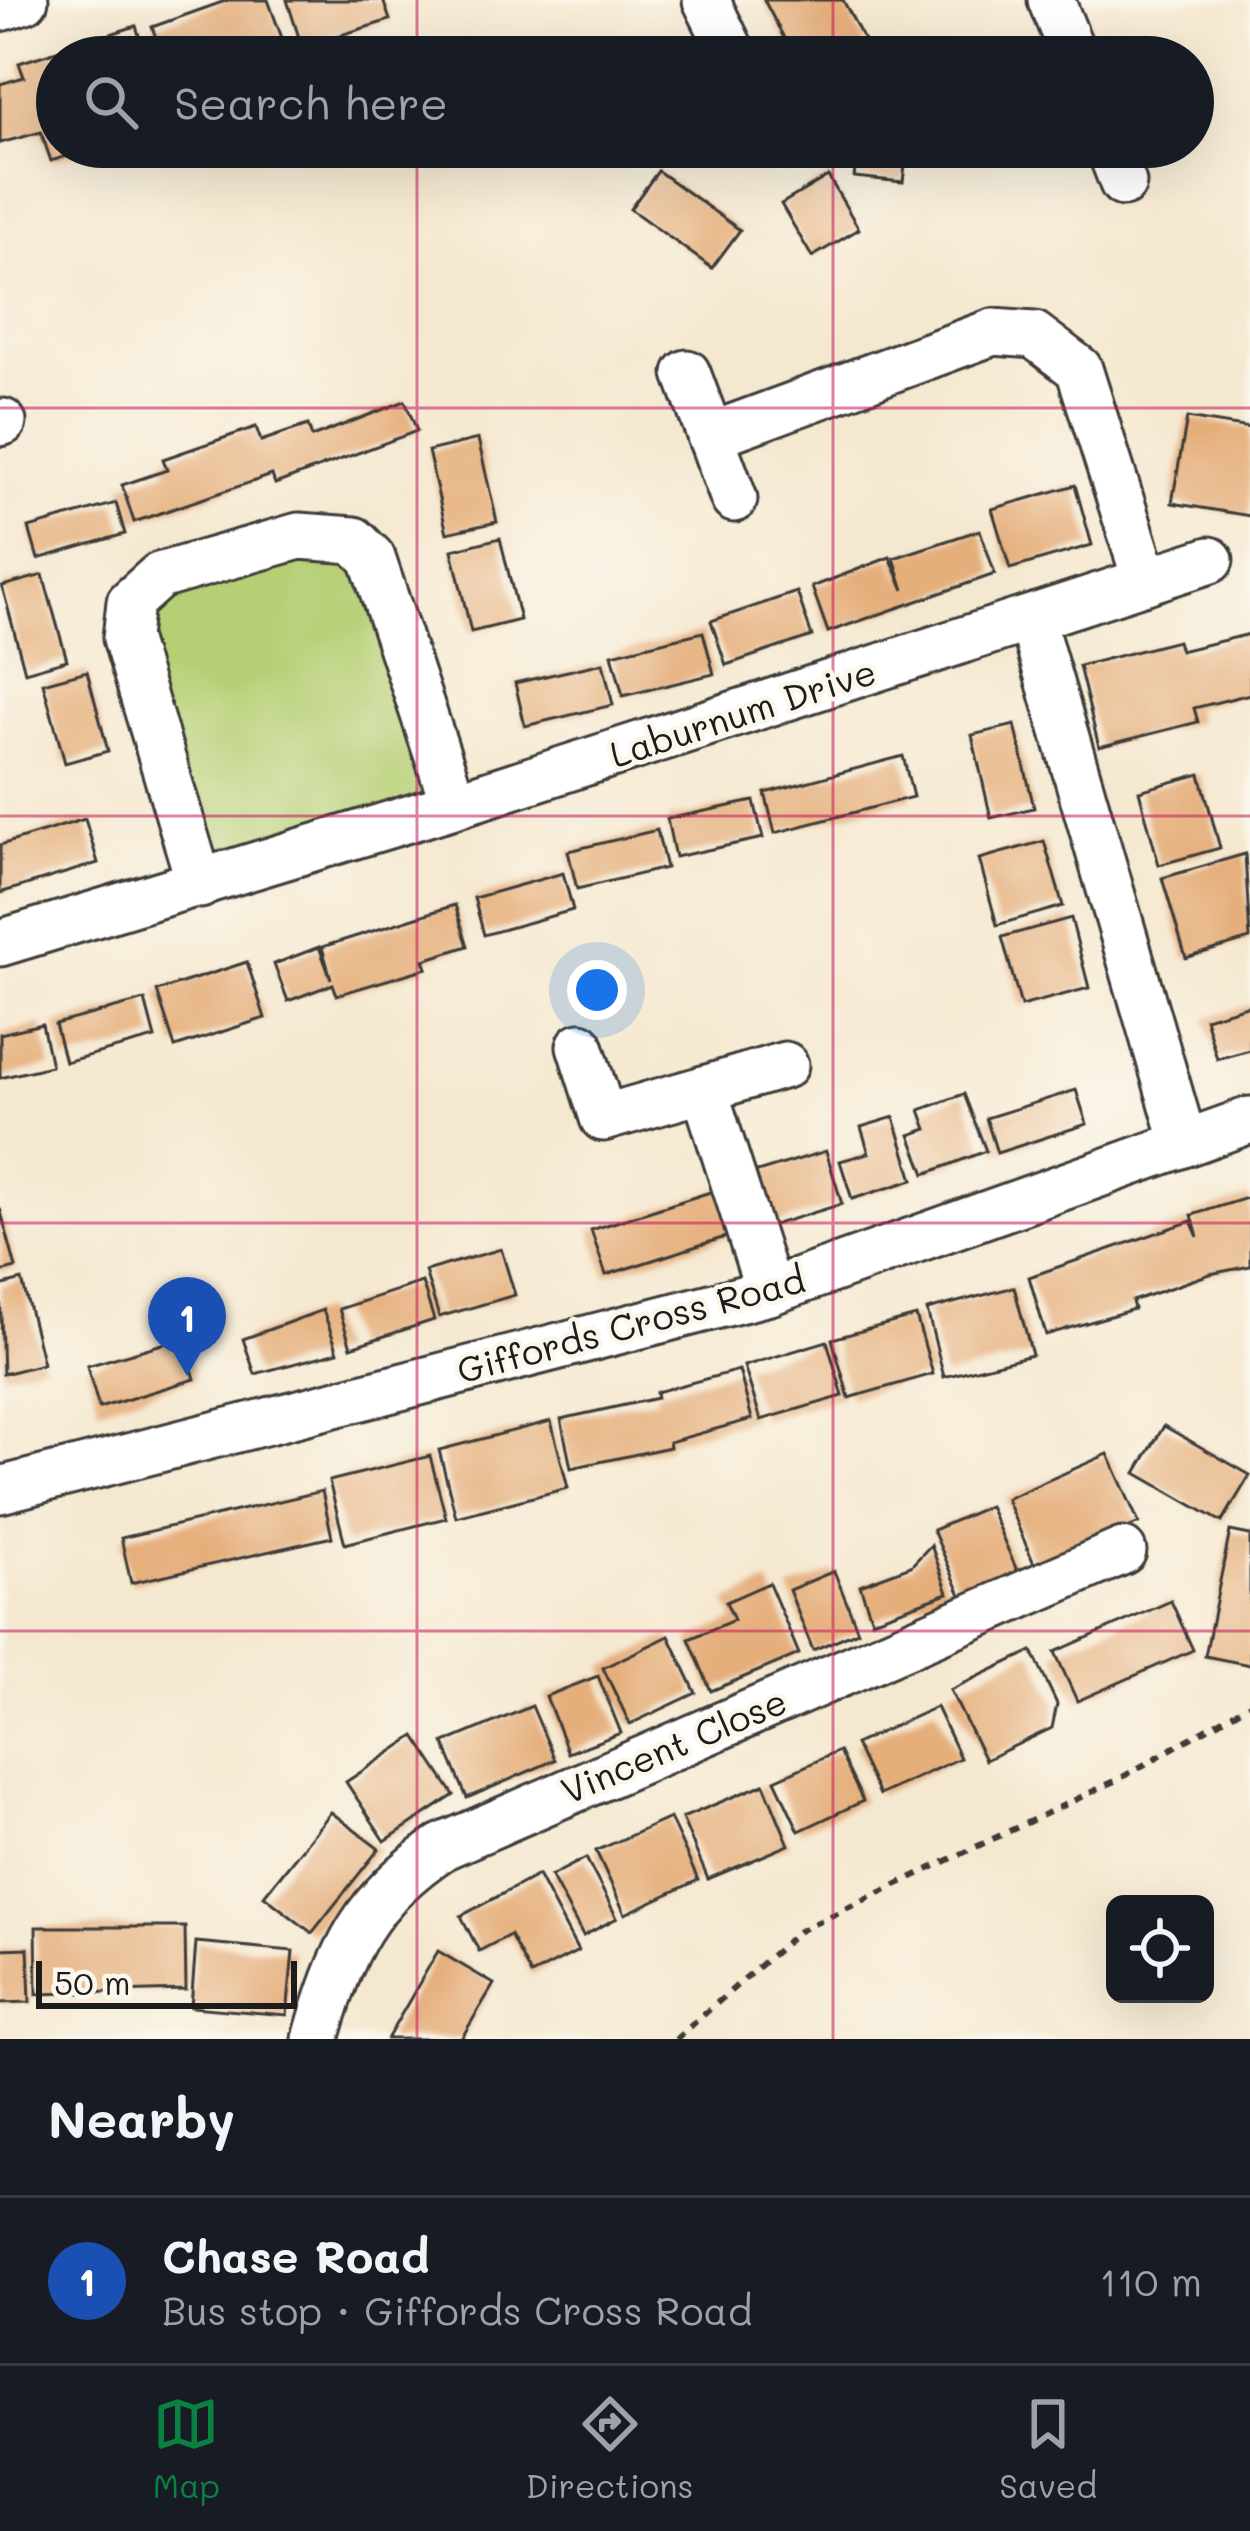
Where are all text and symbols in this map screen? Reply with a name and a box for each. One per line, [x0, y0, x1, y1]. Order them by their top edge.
search box [36, 36, 1214, 168]
icon: search [78, 69, 144, 135]
text: Search here [174, 73, 448, 131]
street label: Laburnum Drive [604, 646, 882, 777]
your location [567, 960, 627, 1020]
street label: Giffords Cross Road [451, 1254, 810, 1393]
pin: 1 [148, 1277, 226, 1376]
street label: Vincent Close [553, 1676, 793, 1813]
map controls [1106, 1895, 1214, 2003]
button: locate [1106, 1895, 1214, 2003]
scale bar [36, 1955, 297, 2008]
text: 50 m [54, 1960, 130, 2003]
text: Nearby [48, 2084, 235, 2151]
text: Chase Road [162, 2226, 429, 2284]
text: 1 [78, 2255, 96, 2306]
text: 110 m [1100, 2255, 1202, 2306]
text: Bus stop · Giffords Cross Road [162, 2284, 752, 2335]
tab: Map [153, 2391, 220, 2506]
tab: Directions [526, 2391, 693, 2506]
tab: Saved [999, 2391, 1097, 2506]

